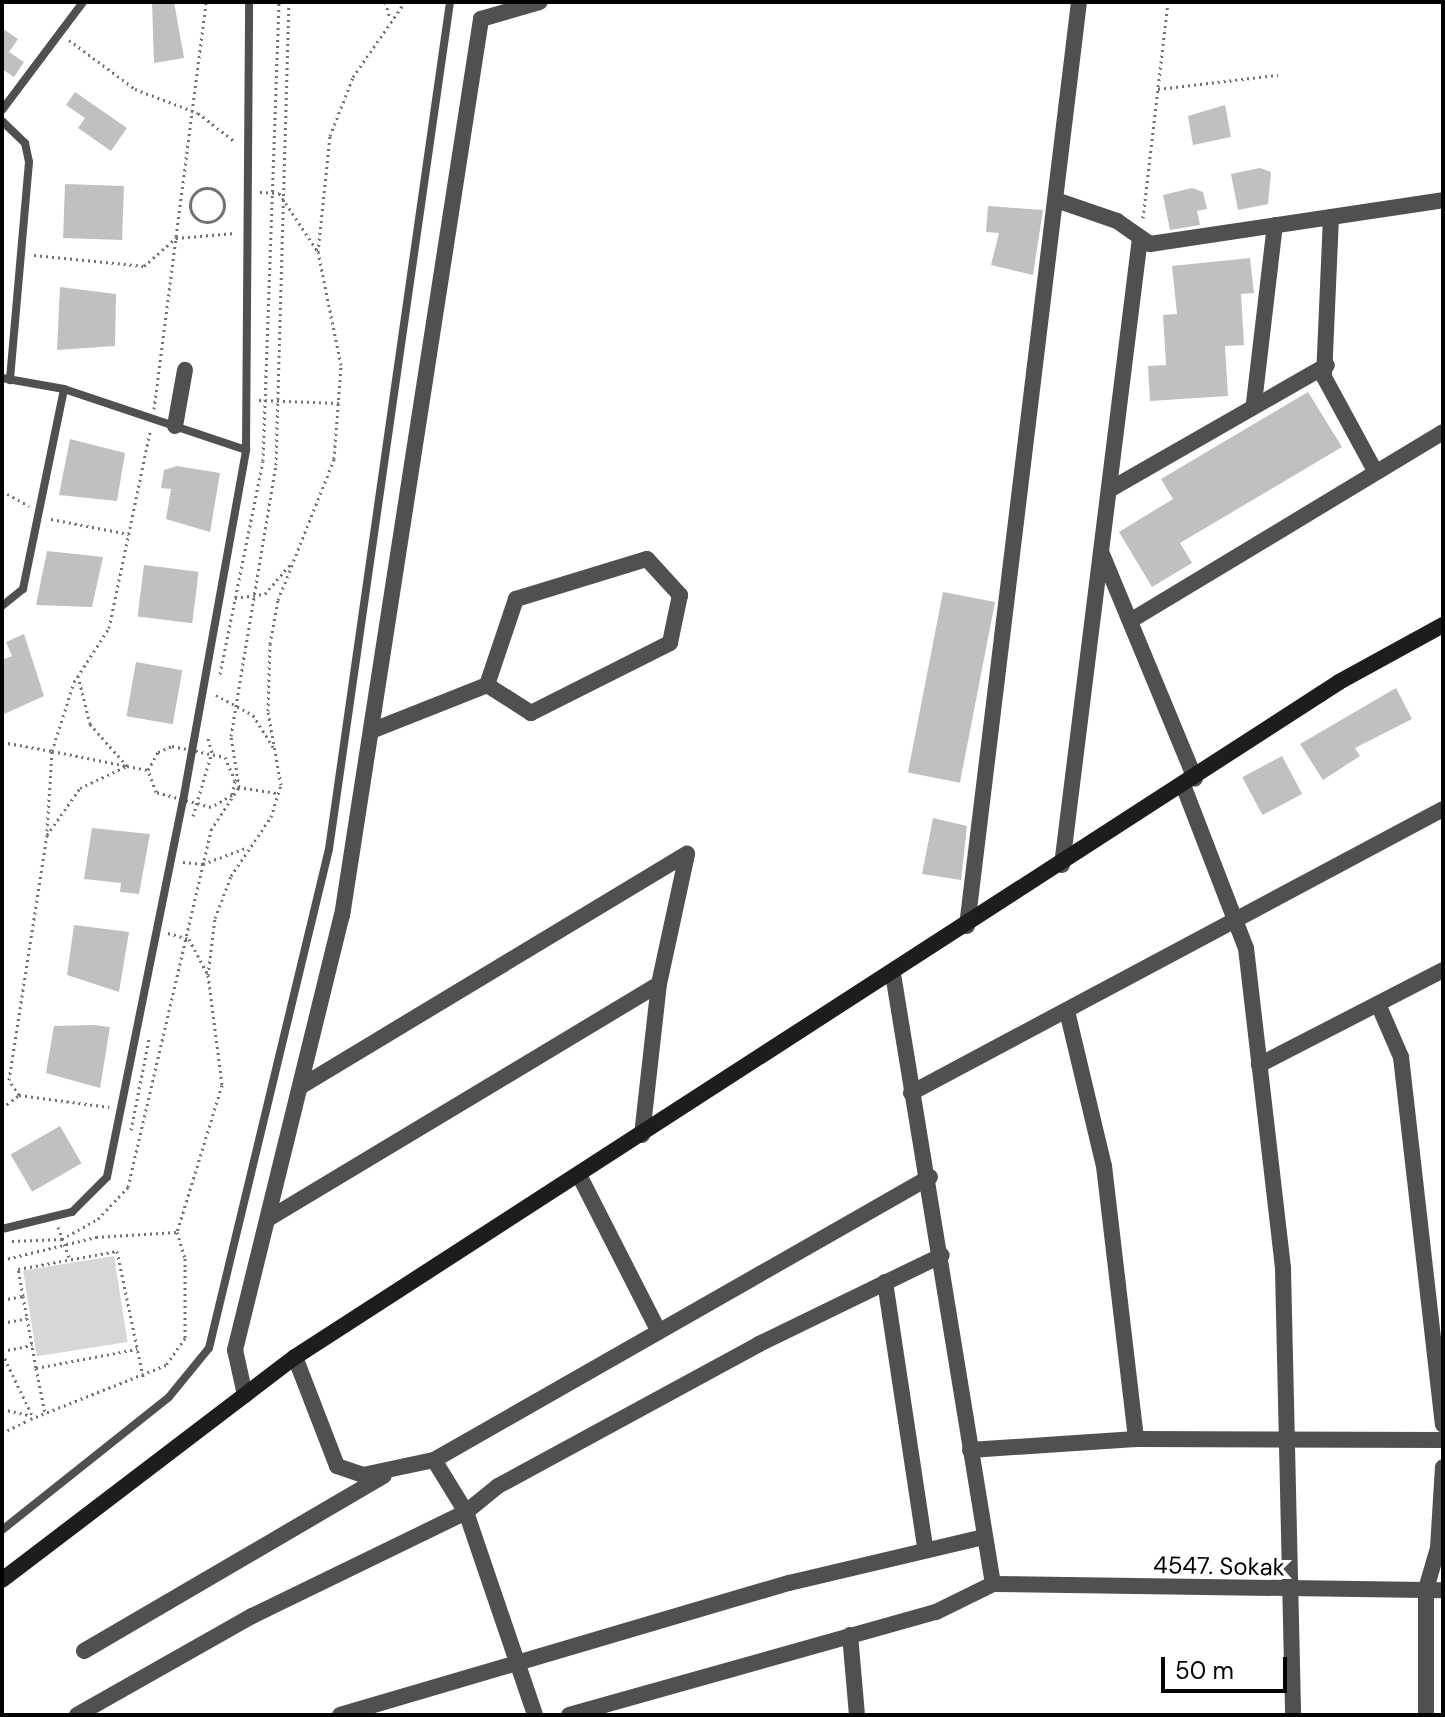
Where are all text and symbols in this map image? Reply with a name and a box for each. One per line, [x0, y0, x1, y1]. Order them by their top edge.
street label: 4547. Sokak [1153, 1550, 1285, 1582]
scale bar [1165, 1641, 1291, 1691]
text: 50 m [1175, 1655, 1234, 1686]

